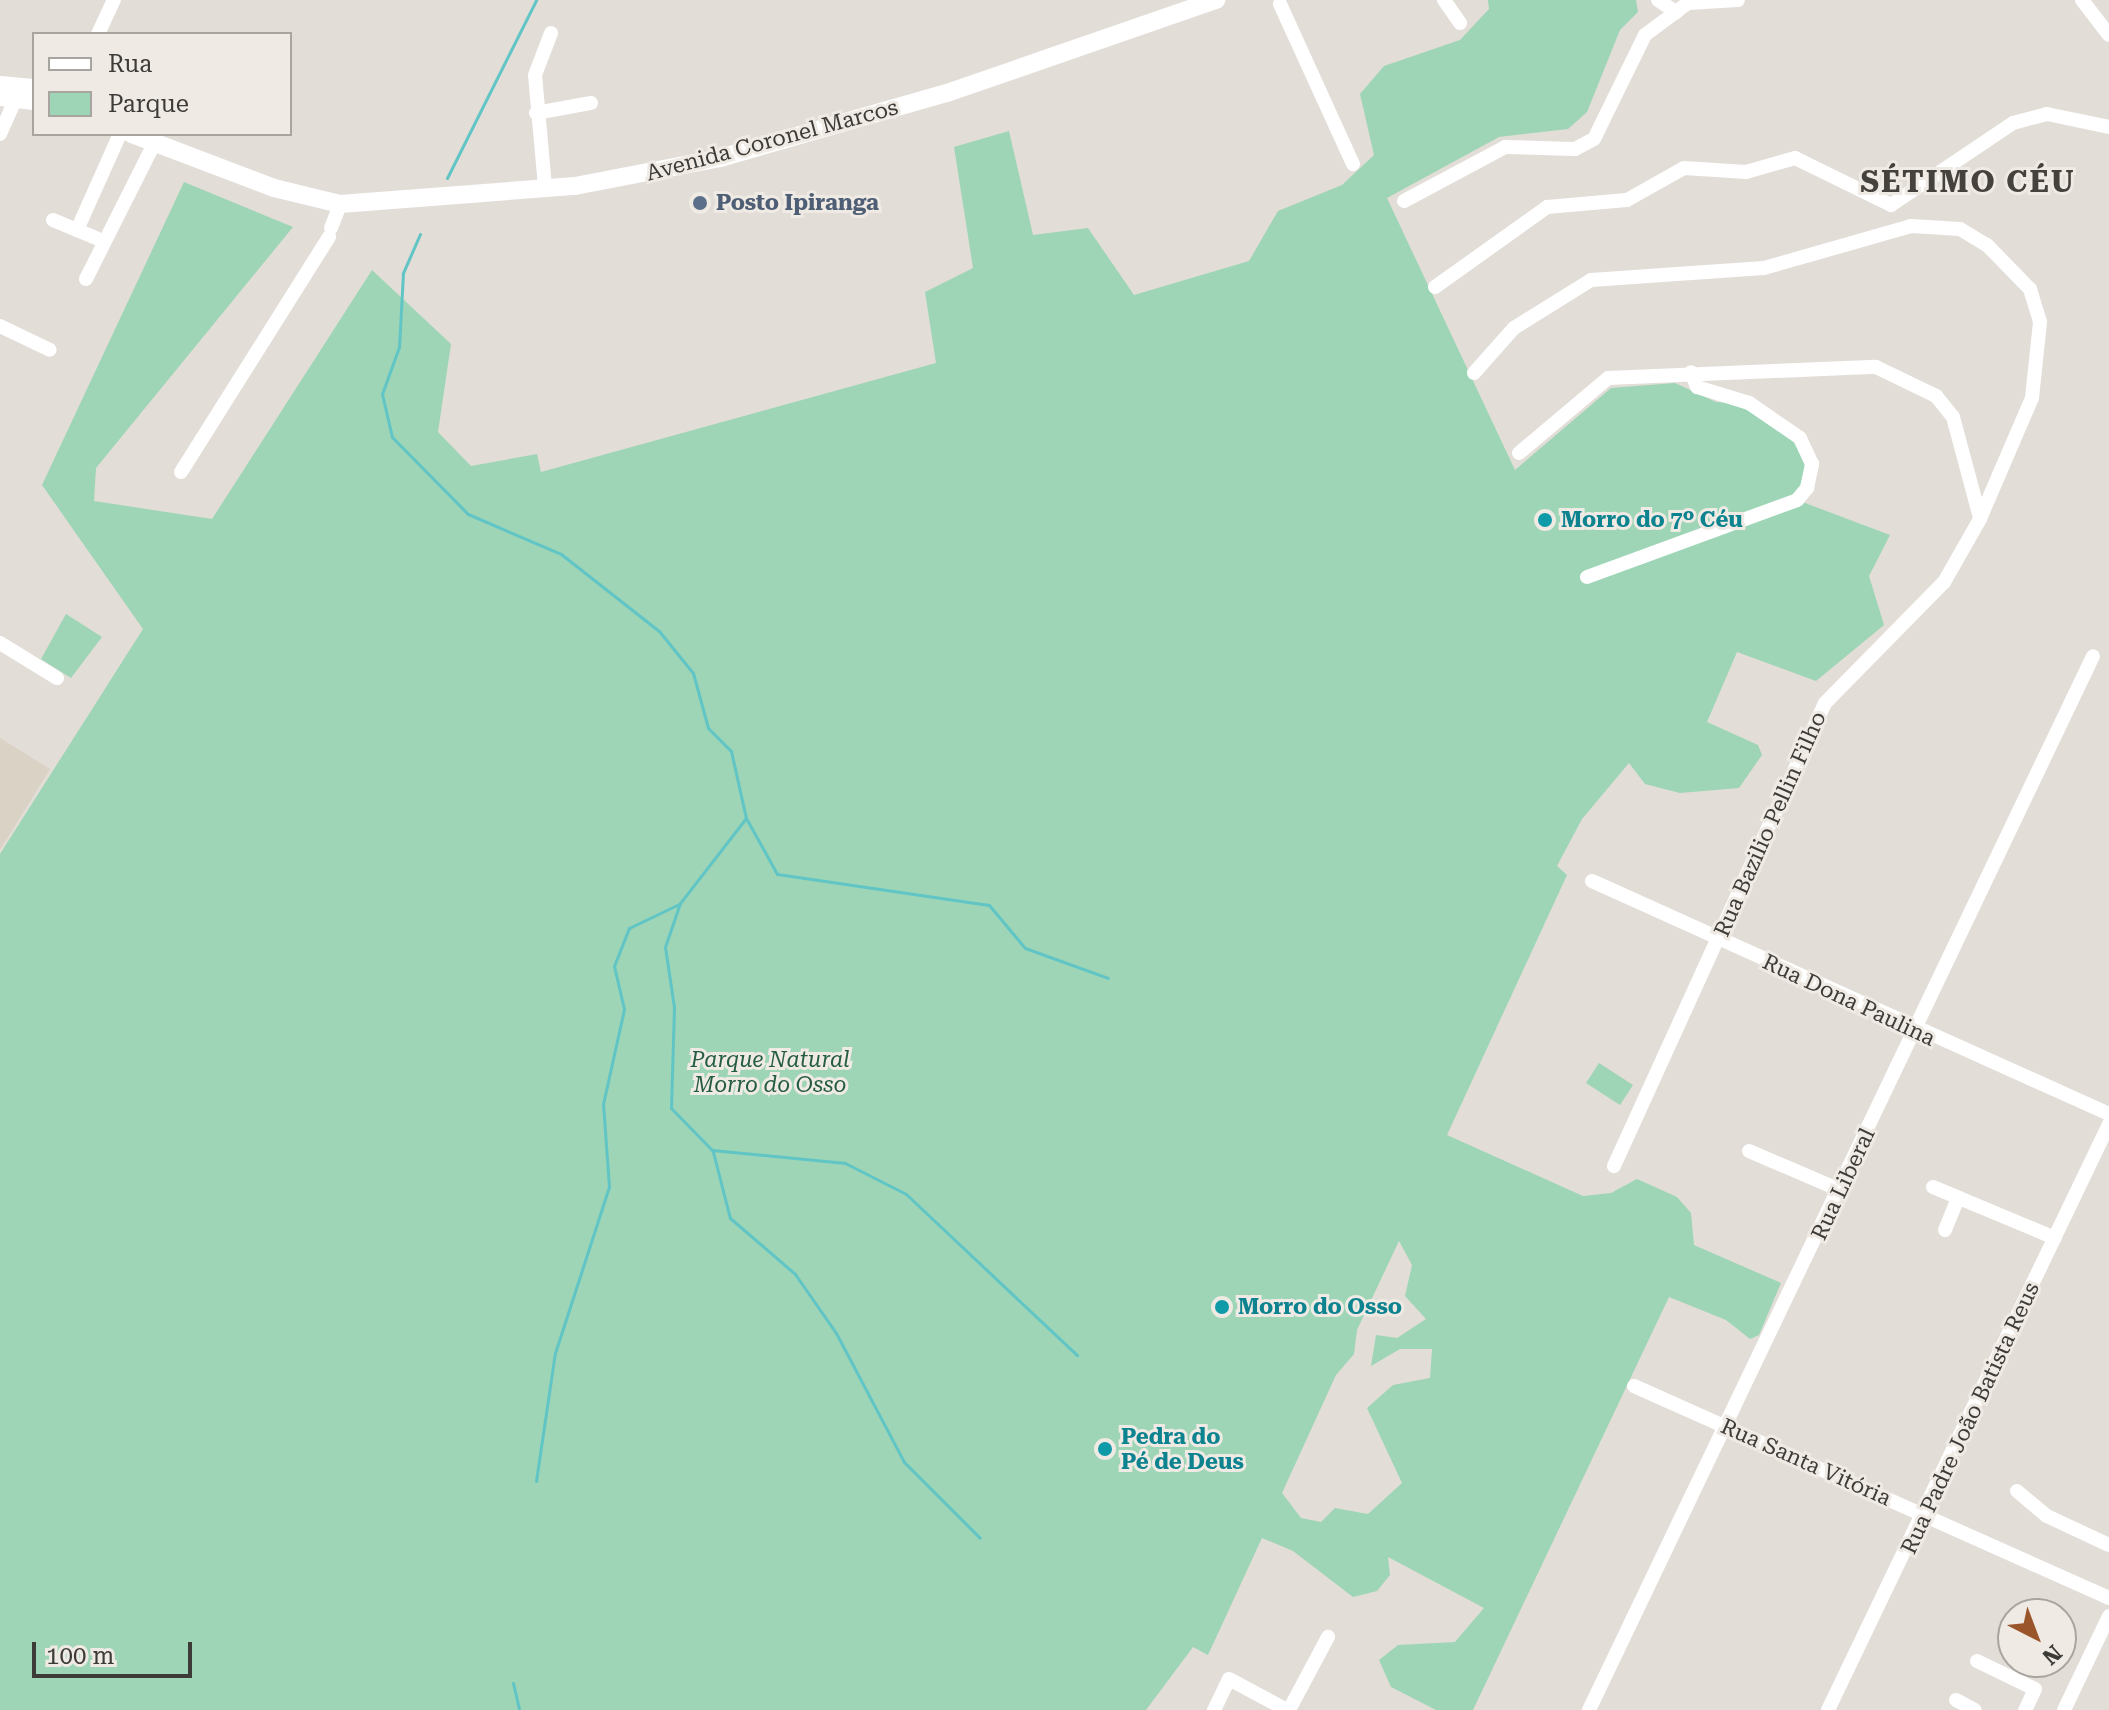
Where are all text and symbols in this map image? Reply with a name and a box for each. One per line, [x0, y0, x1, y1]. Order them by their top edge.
legend [32, 32, 292, 136]
text: Rua [108, 50, 152, 78]
text: Parque [108, 90, 189, 118]
street label: Avenida Coronel Marcos [643, 94, 901, 186]
district label: SÉTIMO CÉU [1860, 164, 2076, 200]
place label: Posto Ipiranga [716, 190, 879, 216]
marker: Posto Ipiranga [691, 194, 709, 212]
place label: Morro do 7º Céu [1561, 507, 1743, 533]
marker: Morro do 7º Céu [1536, 511, 1554, 529]
street label: Rua Bazilio Pellin Filho [1708, 707, 1832, 941]
street label: Rua Dona Paulina [1759, 948, 1939, 1052]
park label: Parque Natural Morro do Osso [690, 1046, 850, 1098]
street label: Rua Liberal [1806, 1124, 1880, 1244]
street label: Rua Padre João Batista Reus [1895, 1278, 2045, 1558]
place label: Morro do Osso [1238, 1294, 1402, 1320]
marker: Morro do Osso [1213, 1298, 1231, 1316]
street label: Rua Santa Vitória [1717, 1413, 1895, 1511]
place label: Pedra do Pé de Deus [1121, 1423, 1244, 1474]
marker: Pedra do Pé de Deus [1096, 1440, 1114, 1458]
north arrow [1997, 1598, 2077, 1678]
scale bar [36, 1626, 196, 1676]
text: N [2037, 1640, 2067, 1670]
text: 100 m [46, 1642, 114, 1670]

